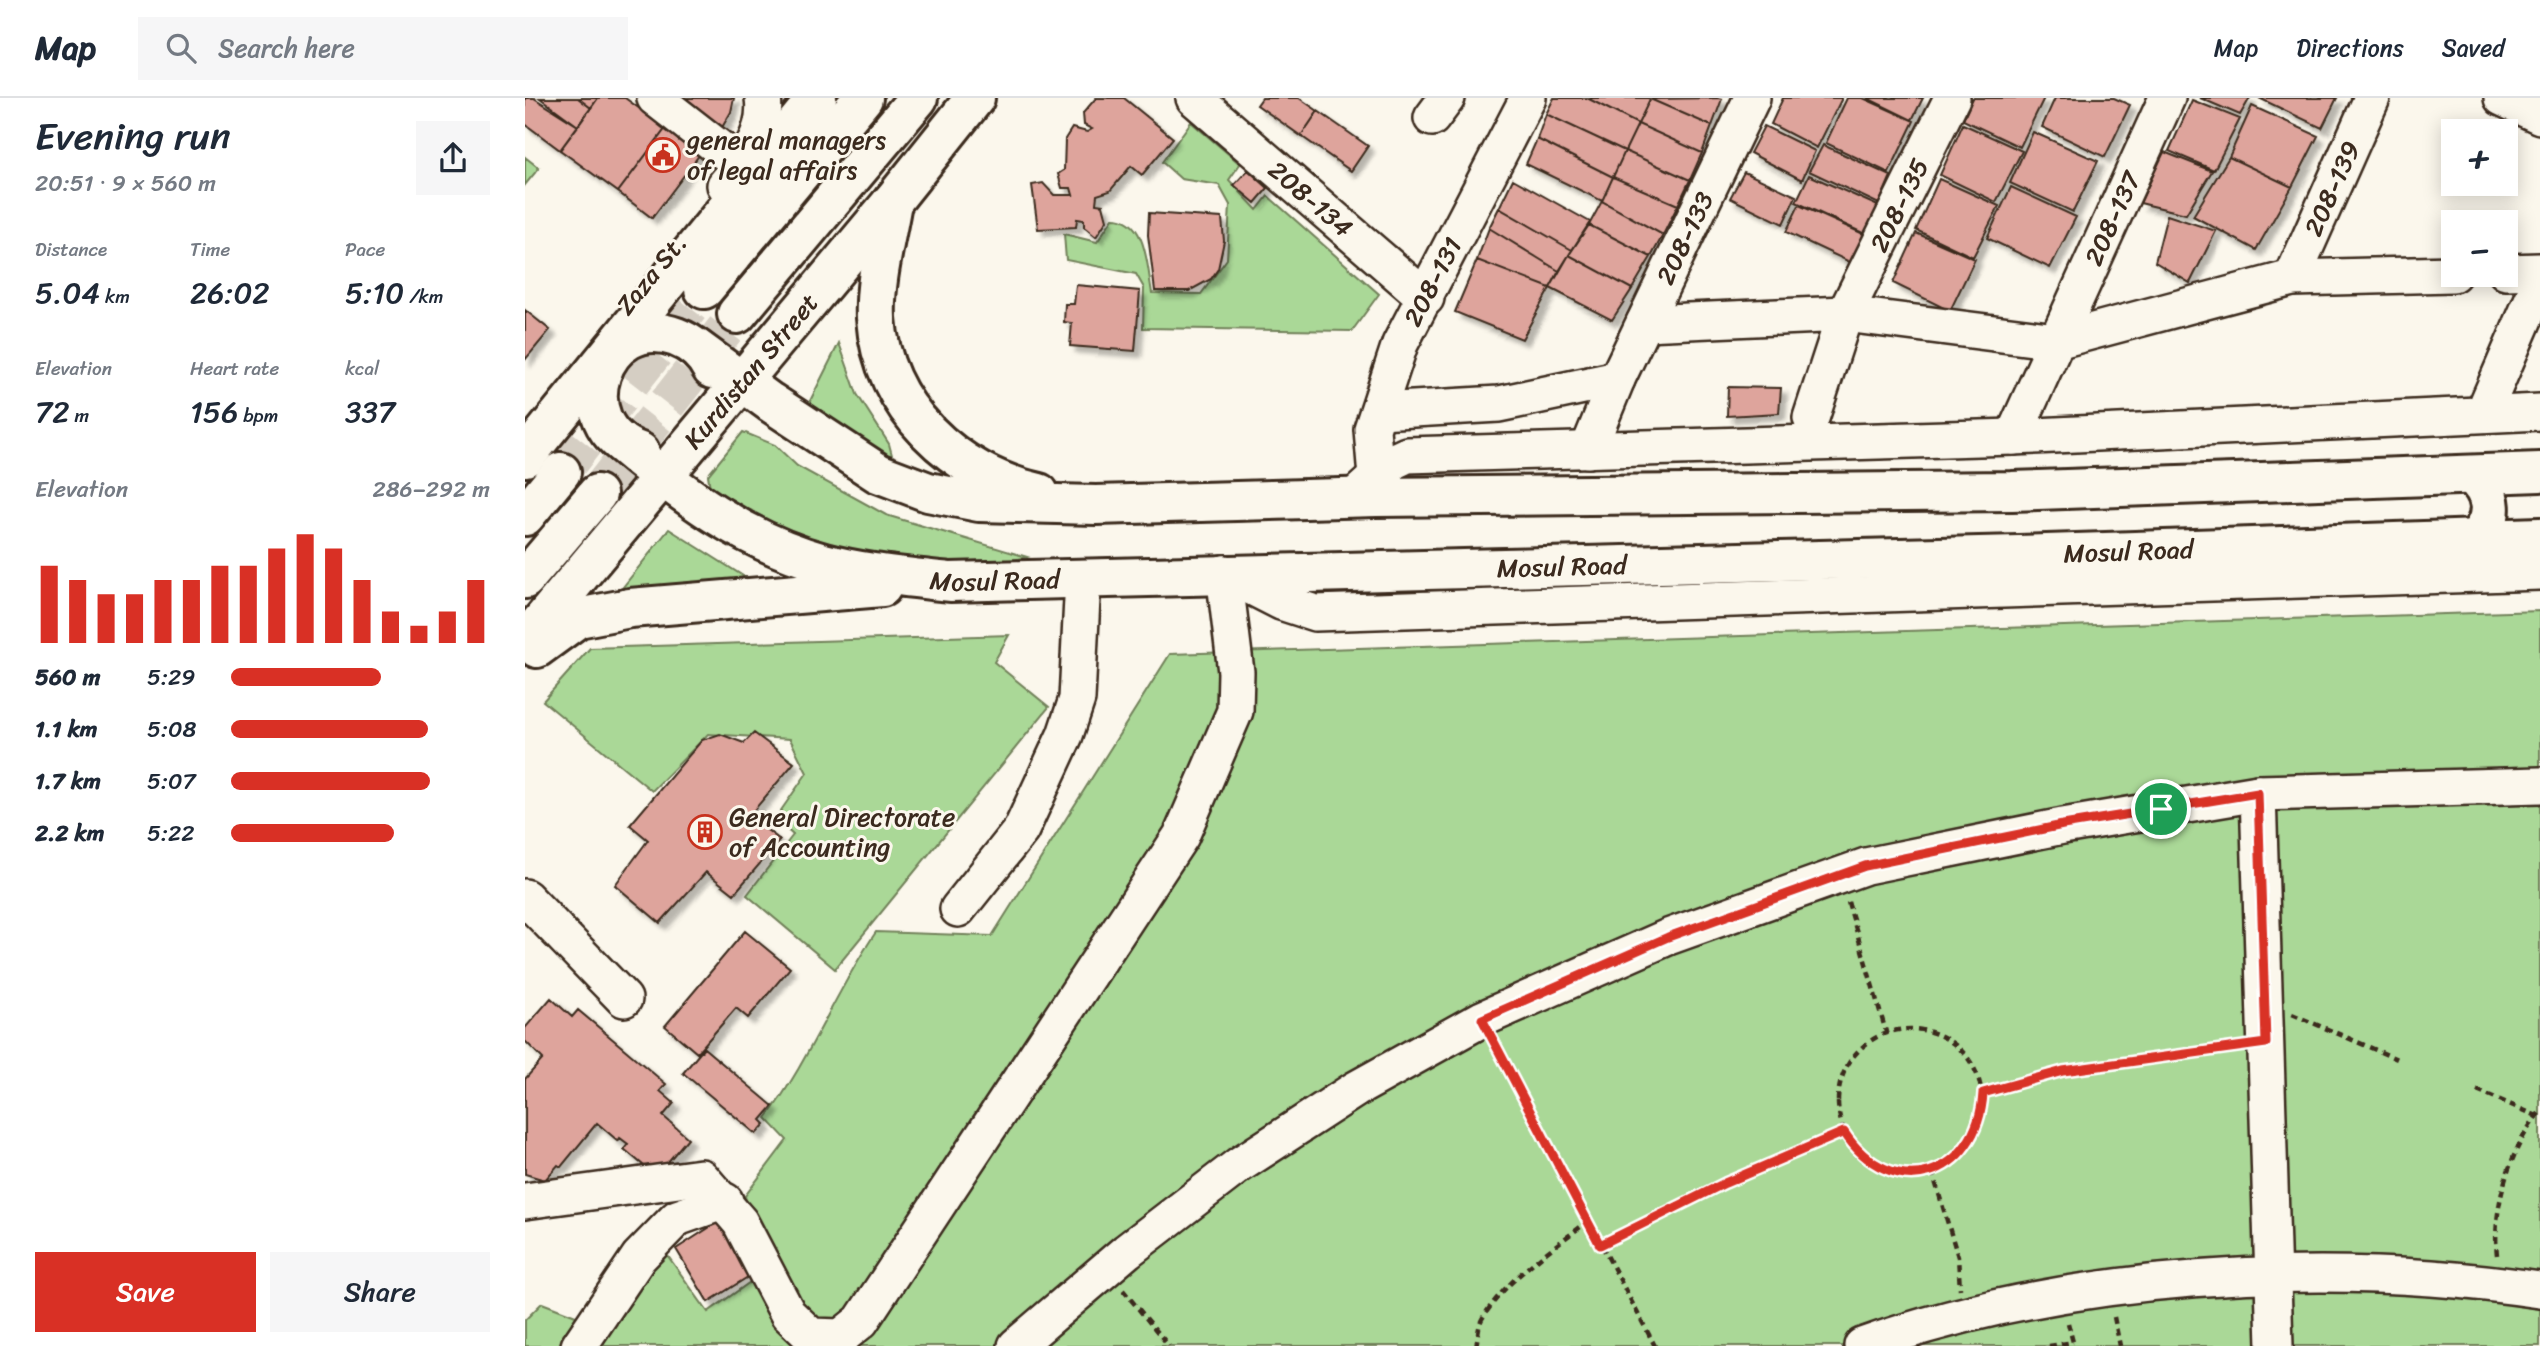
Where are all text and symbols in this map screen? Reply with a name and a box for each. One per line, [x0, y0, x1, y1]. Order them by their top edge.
search box [138, 17, 628, 80]
text: Map [35, 19, 96, 77]
text: Search here [218, 25, 355, 71]
text: Map [2214, 27, 2258, 69]
text: Directions [2296, 27, 2404, 69]
text: Saved [2442, 27, 2505, 69]
icon: search [162, 29, 200, 67]
text: Evening run [35, 103, 231, 170]
place label: general managers of legal affairs [685, 117, 886, 193]
map controls [2441, 119, 2518, 287]
button: + [2441, 119, 2518, 196]
button: share [416, 121, 490, 195]
street label: 208-139 [2290, 133, 2373, 244]
public building icon: general managers of legal affairs [644, 136, 682, 174]
street label: 208-134 [1257, 148, 1364, 249]
street label: 208-135 [1856, 150, 1942, 260]
street label: 208-137 [2071, 162, 2155, 273]
text: 20:51 · 9 × 560 m [35, 163, 216, 204]
street label: 208-133 [1643, 184, 1727, 293]
button: − [2441, 210, 2518, 287]
street label: Zaza St. [603, 223, 699, 325]
street label: 208-131 [1390, 228, 1475, 335]
text: Distance [35, 233, 107, 266]
text: Time [190, 233, 230, 266]
text: Pace [345, 233, 385, 266]
text: 5.04 [35, 266, 100, 320]
text: 26:02 [190, 266, 270, 320]
text: 5:10 [345, 266, 404, 320]
text: km [100, 280, 130, 313]
text: /km [404, 280, 443, 313]
street label: Kurdistan Street [671, 282, 830, 460]
text: Elevation [35, 352, 112, 385]
text: Heart rate [190, 352, 279, 385]
text: kcal [345, 352, 380, 385]
text: 72 [35, 385, 69, 439]
text: 156 [190, 385, 238, 439]
text: 337 [345, 385, 395, 439]
text: m [69, 399, 89, 432]
text: bpm [238, 399, 278, 432]
text: Elevation [35, 469, 128, 510]
text: 286–292 m [372, 469, 490, 510]
street label: Mosul Road [2063, 526, 2196, 576]
street label: Mosul Road [1496, 542, 1630, 591]
street label: Mosul Road [927, 556, 1063, 605]
text: 560 m [35, 657, 100, 698]
text: 5:29 [147, 657, 195, 698]
text: 1.1 km [35, 709, 98, 750]
text: 5:08 [147, 709, 196, 750]
text: 1.7 km [35, 761, 101, 802]
text: 5:07 [147, 761, 196, 802]
pin [2131, 779, 2191, 839]
icon: arrive [2142, 790, 2180, 828]
place label: General Directorate of Accounting [729, 794, 955, 870]
text: 2.2 km [35, 813, 104, 854]
text: 5:22 [147, 813, 195, 854]
building icon: General Directorate of Accounting [686, 813, 724, 851]
button: Save [35, 1252, 256, 1332]
button: Share [270, 1252, 490, 1332]

